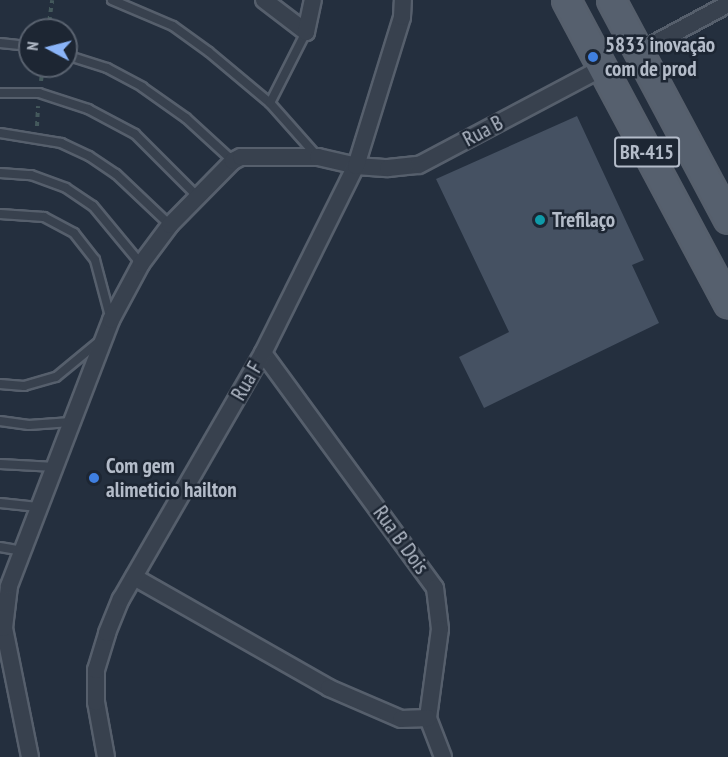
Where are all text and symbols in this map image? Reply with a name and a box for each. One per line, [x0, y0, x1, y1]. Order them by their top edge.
north arrow [18, 18, 78, 78]
place label: 5833 inovação com de prod [605, 32, 715, 82]
text: N [22, 41, 43, 52]
marker: 5833 inovação com de prod [586, 50, 600, 64]
street label: Rua B [459, 110, 507, 152]
road number: BR-415 [614, 135, 680, 169]
place label: Trefilaço [552, 207, 615, 233]
marker: Trefilaço [533, 213, 547, 227]
street label: Rua F [226, 357, 268, 405]
place label: Com gem alimeticio hailton [106, 453, 237, 503]
marker: Com gem alimeticio hailton [87, 471, 101, 485]
street label: Rua B Dois [368, 501, 434, 579]

